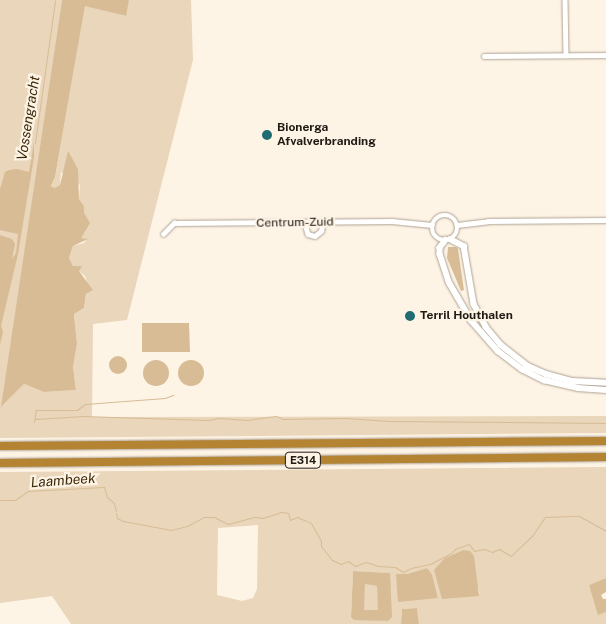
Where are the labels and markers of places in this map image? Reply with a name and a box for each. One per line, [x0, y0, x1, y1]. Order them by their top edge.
place label: Bionerga Afvalverbranding [277, 121, 376, 149]
marker: Bionerga Afvalverbranding [261, 129, 273, 141]
place label: Terril Houthalen [420, 309, 513, 323]
marker: Terril Houthalen [404, 310, 416, 322]

